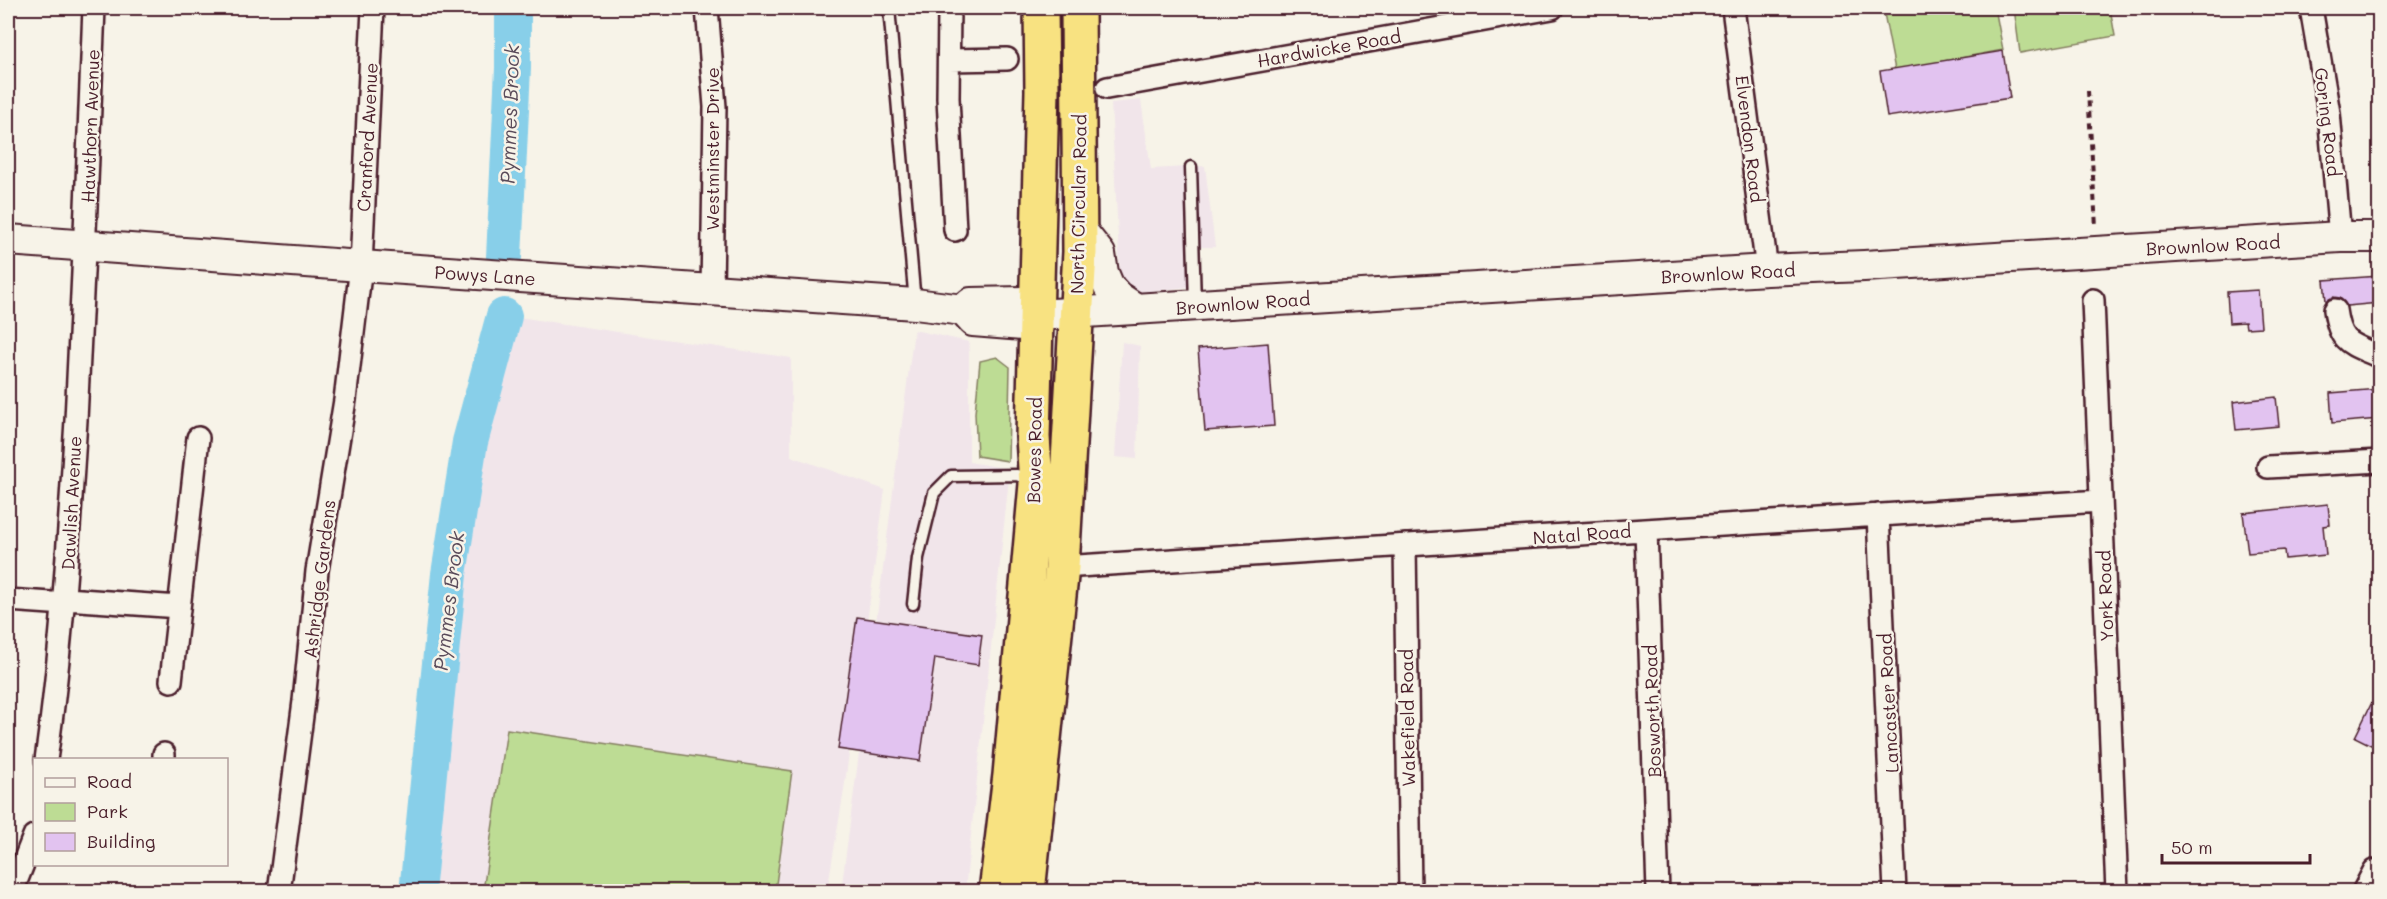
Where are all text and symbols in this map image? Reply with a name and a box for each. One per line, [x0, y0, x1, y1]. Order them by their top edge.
street label: Hardwicke Road [1255, 24, 1403, 72]
water label: Pymmes Brook [494, 43, 524, 184]
street label: Hawthorn Avenue [75, 49, 105, 203]
street label: Cranford Avenue [351, 62, 383, 212]
street label: Goring Road [2309, 66, 2347, 178]
street label: Westminster Drive [700, 67, 724, 231]
street label: Elvendon Road [1730, 74, 1770, 204]
street label: North Circular Road [1064, 114, 1092, 294]
street label: Brownlow Road [2145, 229, 2281, 261]
street label: Brownlow Road [1660, 257, 1796, 289]
street label: Powys Lane [434, 259, 536, 291]
street label: Brownlow Road [1175, 286, 1311, 320]
street label: Bowes Road [1021, 397, 1047, 503]
street label: Dawlish Avenue [55, 435, 87, 571]
street label: Ashridge Gardens [297, 498, 341, 660]
street label: Natal Road [1532, 519, 1632, 549]
water label: Pymmes Brook [427, 530, 469, 672]
street label: York Road [2091, 550, 2119, 642]
street label: Lancaster Road [1872, 633, 1904, 773]
street label: Bosworth Road [1638, 644, 1666, 778]
street label: Wakefield Road [1394, 649, 1420, 787]
legend [33, 758, 228, 866]
text: Road [87, 769, 132, 793]
text: Park [87, 799, 128, 823]
scale bar [2162, 827, 2310, 865]
text: Building [87, 829, 155, 853]
text: 50 m [2171, 835, 2213, 859]

